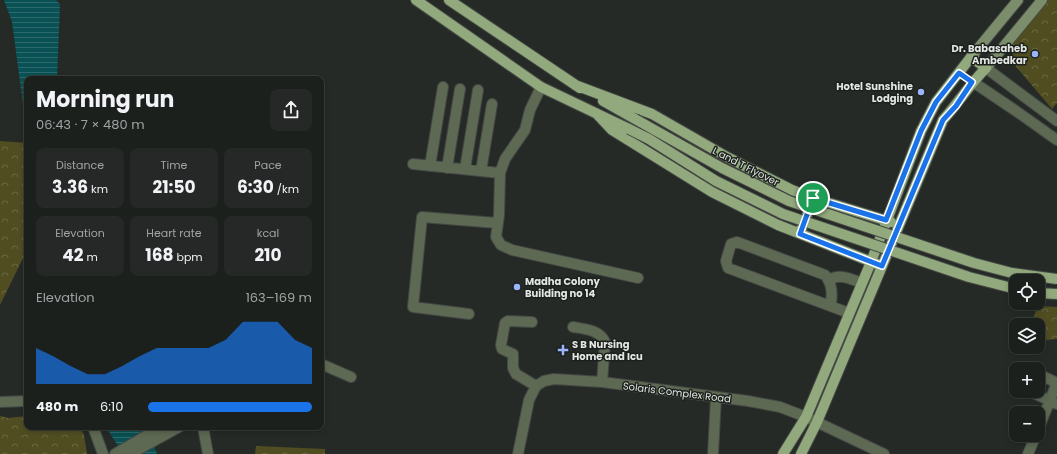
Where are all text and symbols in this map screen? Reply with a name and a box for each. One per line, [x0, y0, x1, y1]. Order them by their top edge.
place label: Dr. Babasaheb Ambedkar [951, 41, 1028, 68]
marker: Dr. Babasaheb Ambedkar [1030, 49, 1040, 59]
place label: Hotel Sunshine Lodging [836, 79, 913, 106]
text: Morning run [36, 84, 174, 115]
marker: Hotel Sunshine Lodging [916, 87, 926, 97]
button: share [270, 89, 312, 131]
text: 06:43 · 7 × 480 m [36, 115, 145, 134]
street label: L and T Flyover [710, 143, 782, 190]
text: Distance [56, 157, 104, 173]
text: Time [161, 157, 187, 173]
text: Pace [254, 157, 282, 173]
text: 3.36 [52, 175, 88, 199]
text: 21:50 [152, 175, 196, 199]
text: 6:30 [237, 175, 274, 199]
text: km [88, 181, 108, 197]
text: /km [274, 181, 299, 197]
pin [796, 181, 830, 215]
icon: arrive [802, 187, 824, 209]
text: Elevation [55, 225, 105, 241]
text: Heart rate [146, 225, 202, 241]
text: kcal [257, 225, 279, 241]
text: 42 [62, 243, 83, 267]
text: 168 [145, 243, 174, 267]
text: 210 [254, 243, 282, 267]
text: m [83, 249, 98, 265]
text: bpm [174, 249, 203, 265]
place label: Madha Colony Building no 14 [525, 274, 600, 301]
map controls [1009, 274, 1045, 442]
button: locate [1009, 274, 1045, 310]
marker: Madha Colony Building no 14 [512, 282, 522, 292]
text: Elevation [36, 288, 95, 307]
text: 163–169 m [246, 288, 312, 307]
button: layers [1009, 318, 1045, 354]
place label: S B Nursing Home and Icu [572, 337, 643, 364]
marker: S B Nursing Home and Icu [557, 344, 569, 356]
button: + [1009, 362, 1045, 398]
street label: Solaris Complex Road [622, 378, 732, 407]
text: 480 m [36, 397, 78, 416]
text: 6:10 [100, 397, 123, 416]
button: − [1009, 406, 1045, 442]

